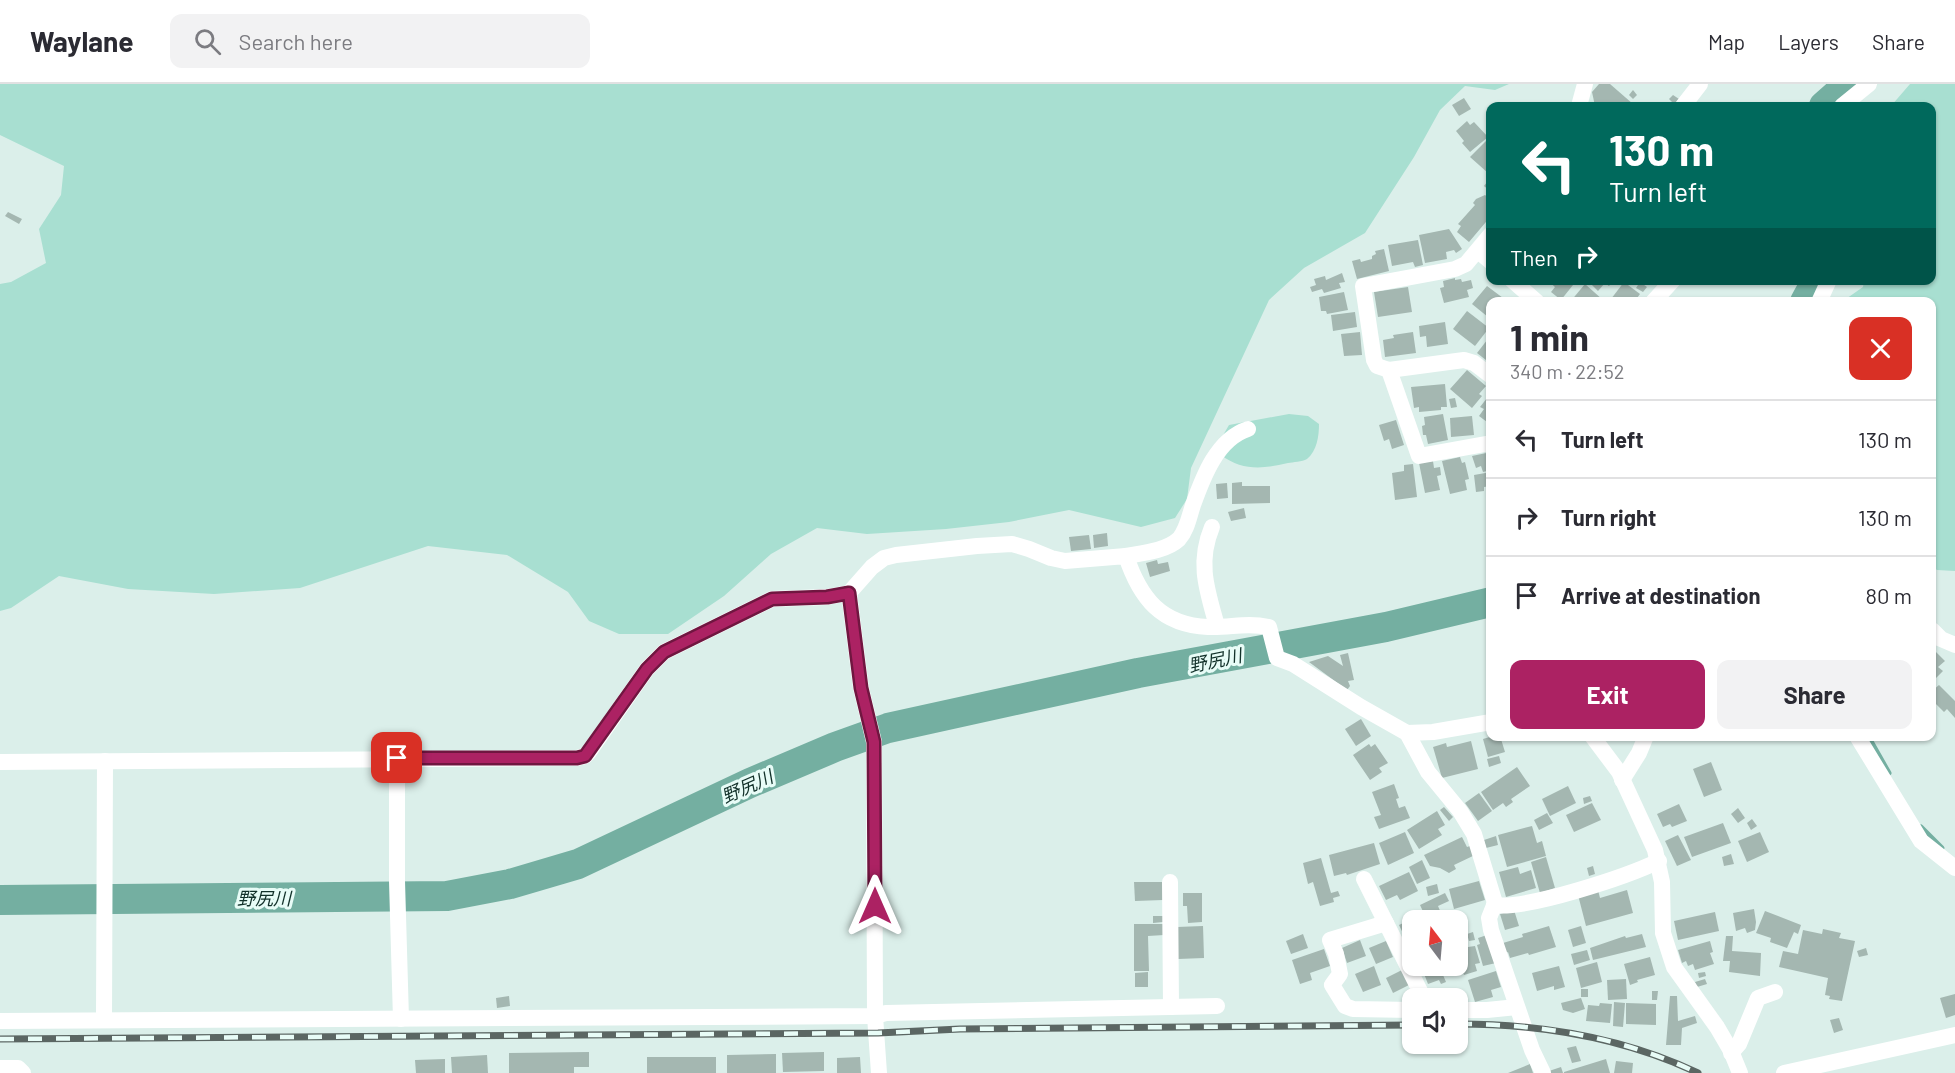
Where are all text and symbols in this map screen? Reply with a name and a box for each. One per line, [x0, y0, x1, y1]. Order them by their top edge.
search box [170, 14, 590, 68]
text: Waylane [30, 24, 134, 58]
icon: search [191, 25, 224, 58]
text: Search here [239, 28, 353, 54]
text: Map [1708, 29, 1745, 54]
text: Layers [1778, 29, 1839, 54]
text: Share [1872, 29, 1925, 54]
text: 130 m [1609, 124, 1714, 174]
icon: left [1510, 126, 1588, 204]
text: Turn left [1609, 175, 1707, 207]
icon: right [1570, 240, 1603, 273]
text: Then [1510, 244, 1558, 270]
text: 1 min [1510, 315, 1589, 358]
button: close [1849, 317, 1912, 380]
text: 340 m · 22:52 [1510, 359, 1625, 383]
icon: left [1510, 423, 1543, 456]
text: Turn left [1561, 426, 1644, 452]
text: 130 m [1858, 426, 1912, 452]
icon: right [1510, 501, 1543, 534]
text: Turn right [1561, 504, 1656, 530]
text: 130 m [1858, 504, 1912, 530]
icon: arrive [1510, 579, 1543, 612]
text: Arrive at destination [1561, 582, 1760, 608]
text: 80 m [1866, 582, 1912, 608]
water label: 野尻川 [1186, 643, 1246, 676]
button: Exit [1510, 660, 1705, 729]
button: Share [1717, 660, 1912, 729]
pin [371, 732, 422, 783]
icon: arrive [380, 741, 413, 774]
water label: 野尻川 [718, 764, 778, 807]
position arrow [843, 874, 907, 938]
water label: 野尻川 [237, 887, 293, 909]
north arrow [1402, 910, 1468, 976]
map controls [1402, 910, 1468, 1054]
button: sound [1402, 988, 1468, 1054]

